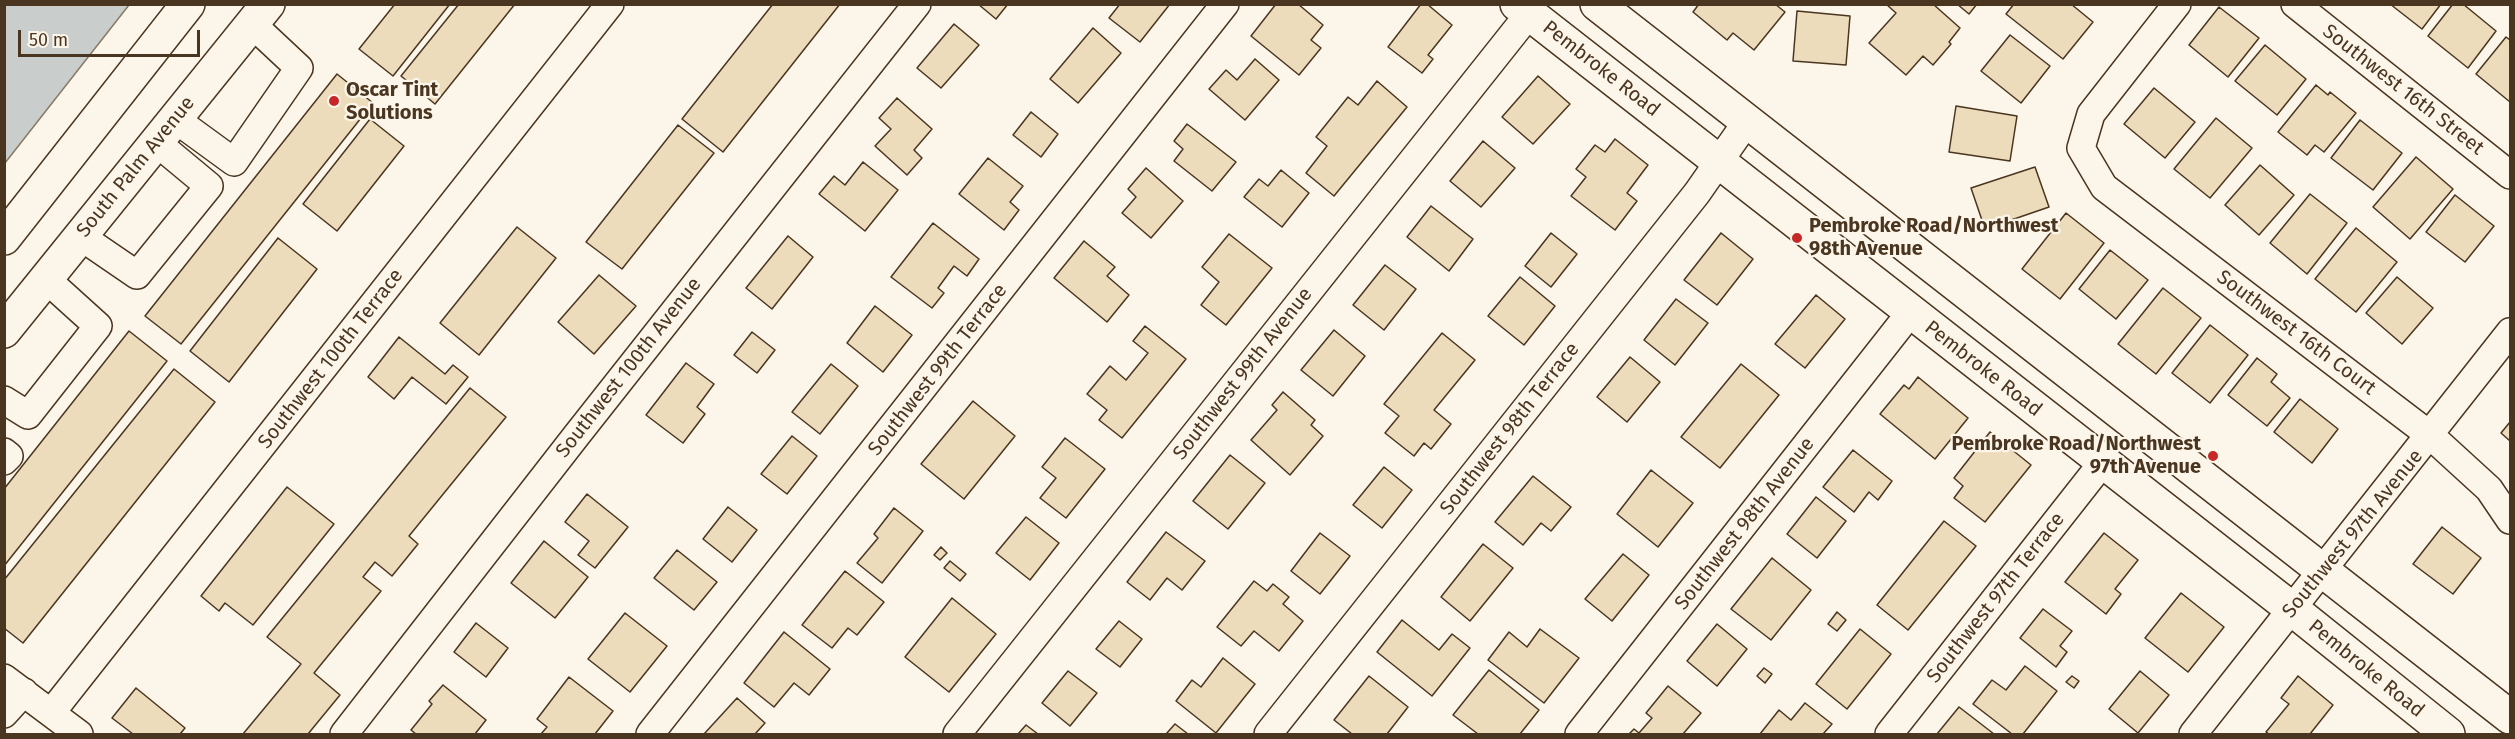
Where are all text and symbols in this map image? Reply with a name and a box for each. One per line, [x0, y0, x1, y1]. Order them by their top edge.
street label: Pembroke Road [1538, 16, 1664, 122]
scale bar [21, 18, 202, 56]
street label: Southwest 16th Street [2318, 20, 2488, 160]
text: 50 m [29, 29, 68, 51]
place label: Oscar Tint Solutions [346, 78, 438, 125]
street label: South Palm Avenue [72, 92, 200, 242]
marker: Oscar Tint Solutions [327, 94, 341, 108]
place label: Pembroke Road/Northwest 98th Avenue [1809, 214, 2058, 261]
marker: Pembroke Road/Northwest 98th Avenue [1790, 231, 1804, 245]
street label: Southwest 100th Terrace [253, 264, 409, 454]
street label: Southwest 16th Court [2212, 265, 2380, 401]
street label: Southwest 100th Avenue [551, 273, 707, 463]
street label: Southwest 99th Terrace [863, 279, 1013, 461]
street label: Southwest 99th Avenue [1168, 283, 1318, 465]
street label: Pembroke Road [1920, 316, 2046, 422]
street label: Southwest 98th Terrace [1435, 338, 1585, 520]
place label: Pembroke Road/Northwest 97th Avenue [1952, 432, 2201, 479]
street label: Southwest 98th Avenue [1670, 433, 1820, 615]
street label: Southwest 97th Avenue [2278, 445, 2428, 623]
marker: Pembroke Road/Northwest 97th Avenue [2206, 449, 2220, 463]
street label: Southwest 97th Terrace [1922, 508, 2070, 688]
street label: Pembroke Road [2303, 615, 2429, 723]

